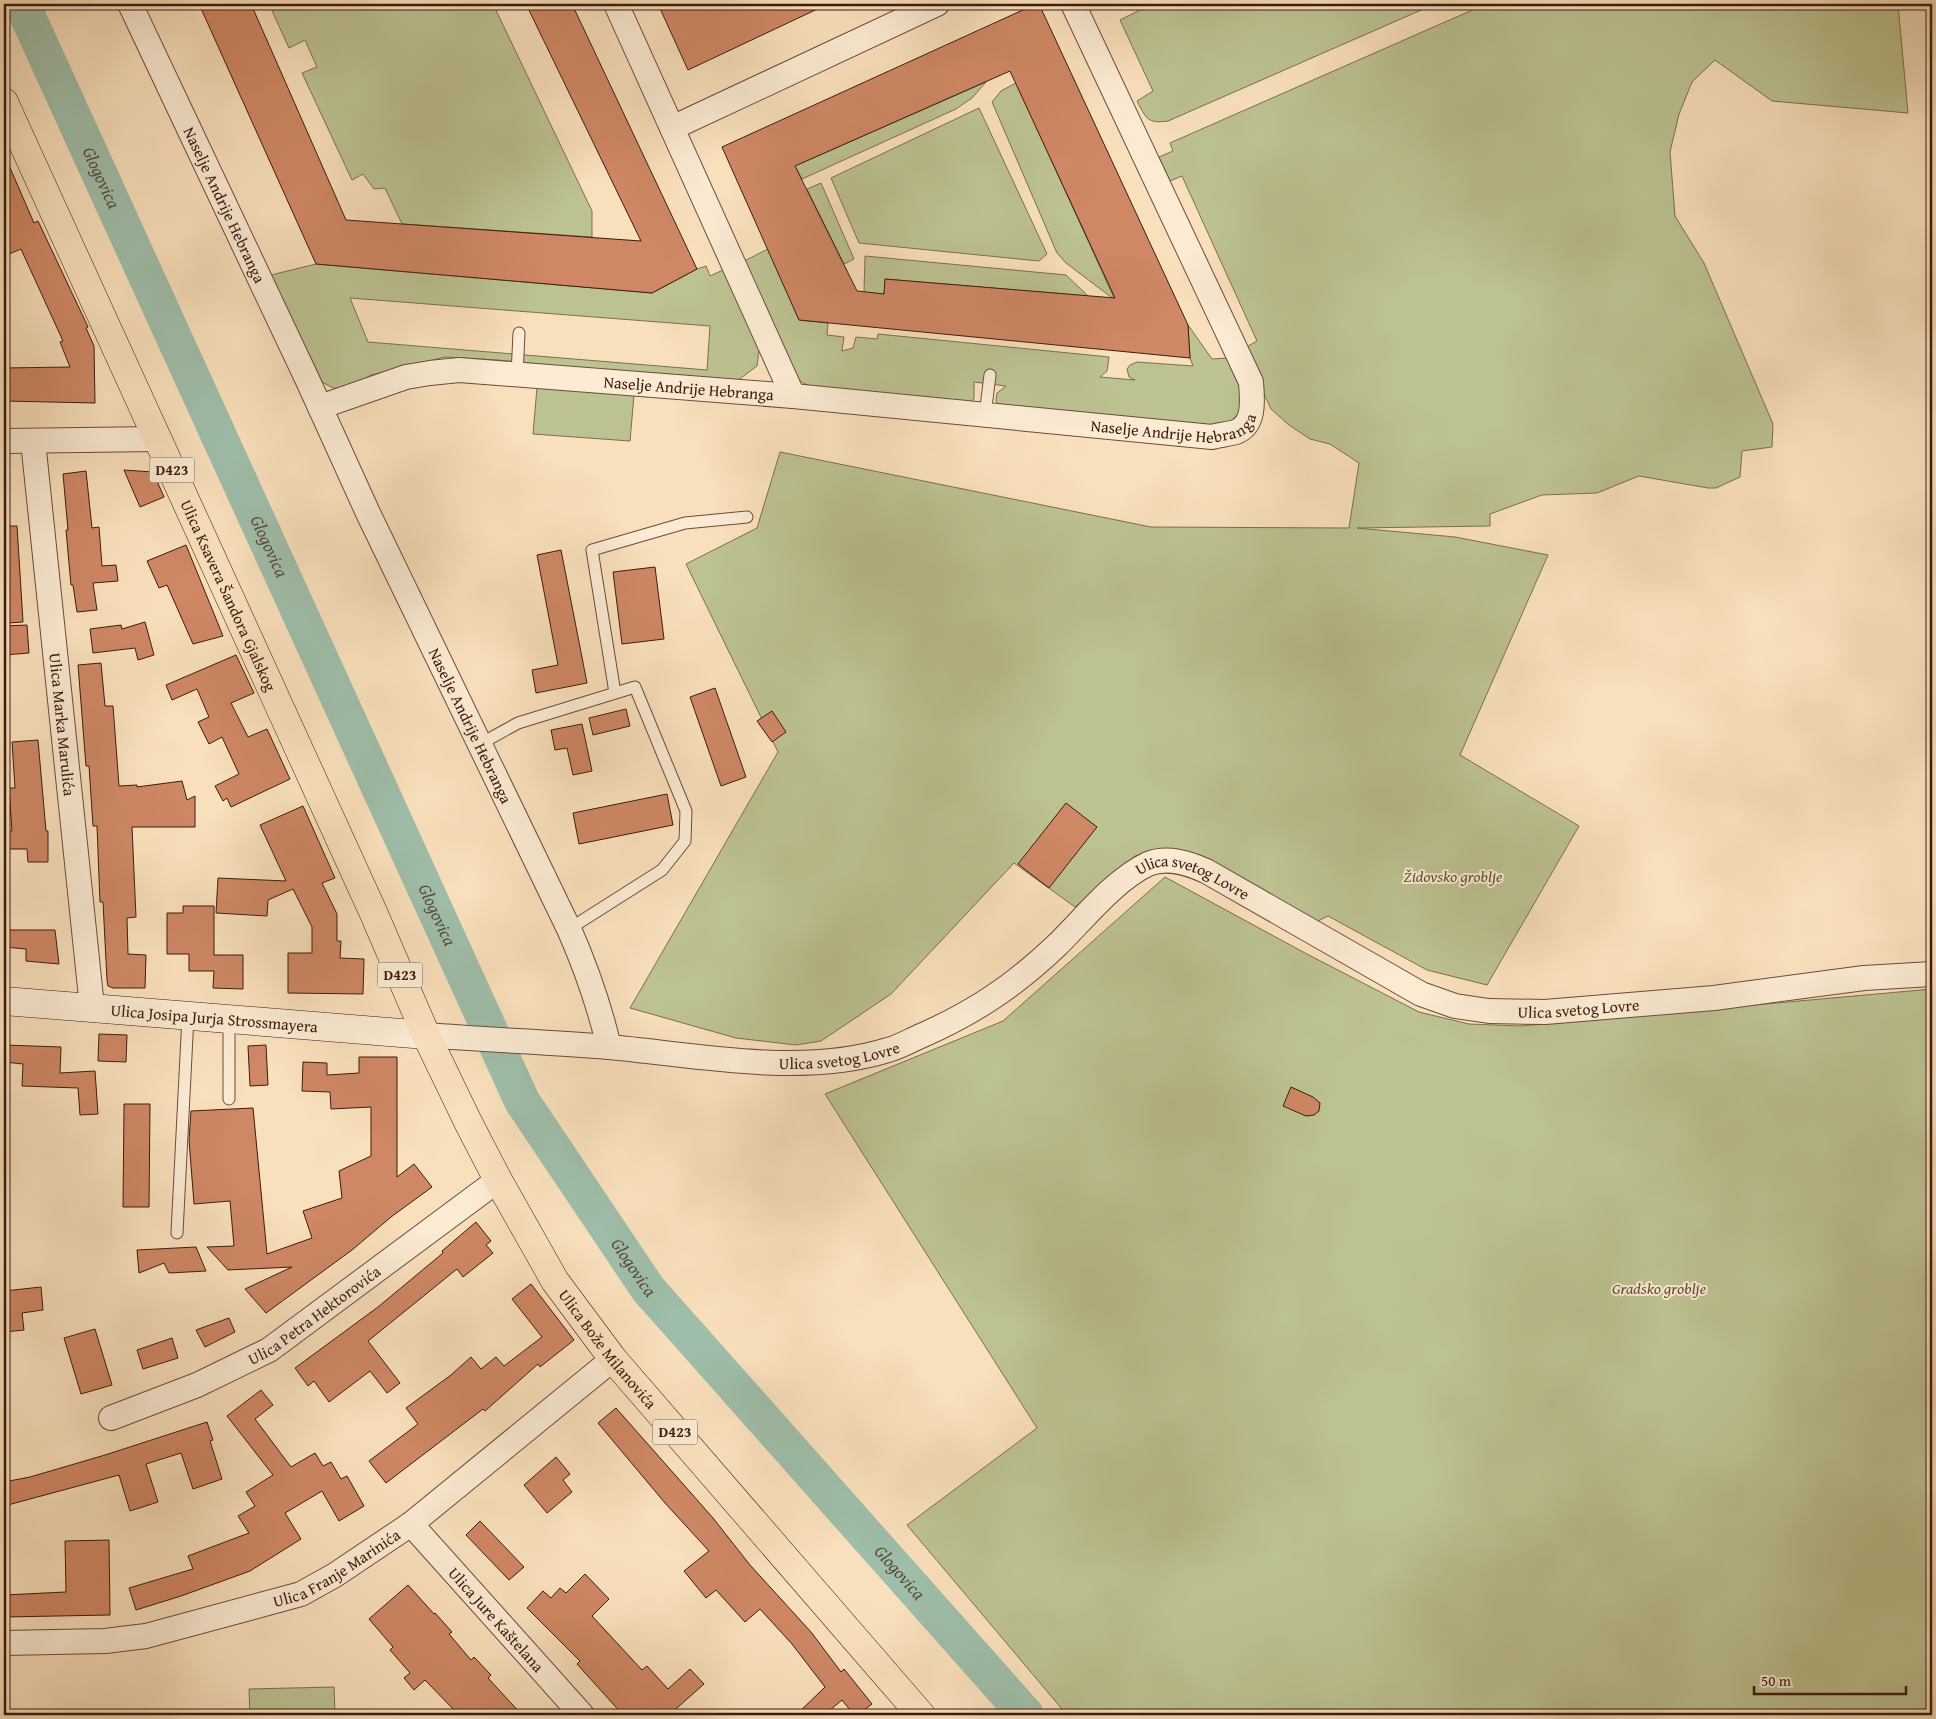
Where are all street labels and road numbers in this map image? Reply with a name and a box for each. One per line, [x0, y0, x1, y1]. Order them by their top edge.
street label: Naselje Andrije Hebranga [178, 123, 272, 287]
street label: Naselje Andrije Hebranga [603, 369, 775, 406]
street label: Naselje Andrije Hebranga [1090, 410, 1262, 449]
road number: D423 [150, 458, 194, 482]
street label: Ulica Ksavera Šandora Gjalskog [175, 495, 283, 695]
street label: Naselje Andrije Hebranga [423, 644, 519, 808]
street label: Ulica Marka Marulića [43, 652, 82, 798]
street label: Ulica svetog Lovre [1130, 848, 1254, 906]
road number: D423 [378, 962, 422, 988]
street label: Ulica svetog Lovre [1517, 992, 1640, 1024]
street label: Ulica Josipa Jurja Strossmayera [110, 998, 319, 1038]
street label: Ulica svetog Lovre [779, 1035, 903, 1075]
street label: Ulica Petra Hektorovića [244, 1259, 386, 1371]
street label: Ulica Bože Milanovića [553, 1284, 663, 1414]
road number: D423 [652, 1420, 698, 1444]
street label: Ulica Franje Marinića [270, 1522, 405, 1613]
street label: Ulica Jure Kaštelana [443, 1561, 550, 1678]

